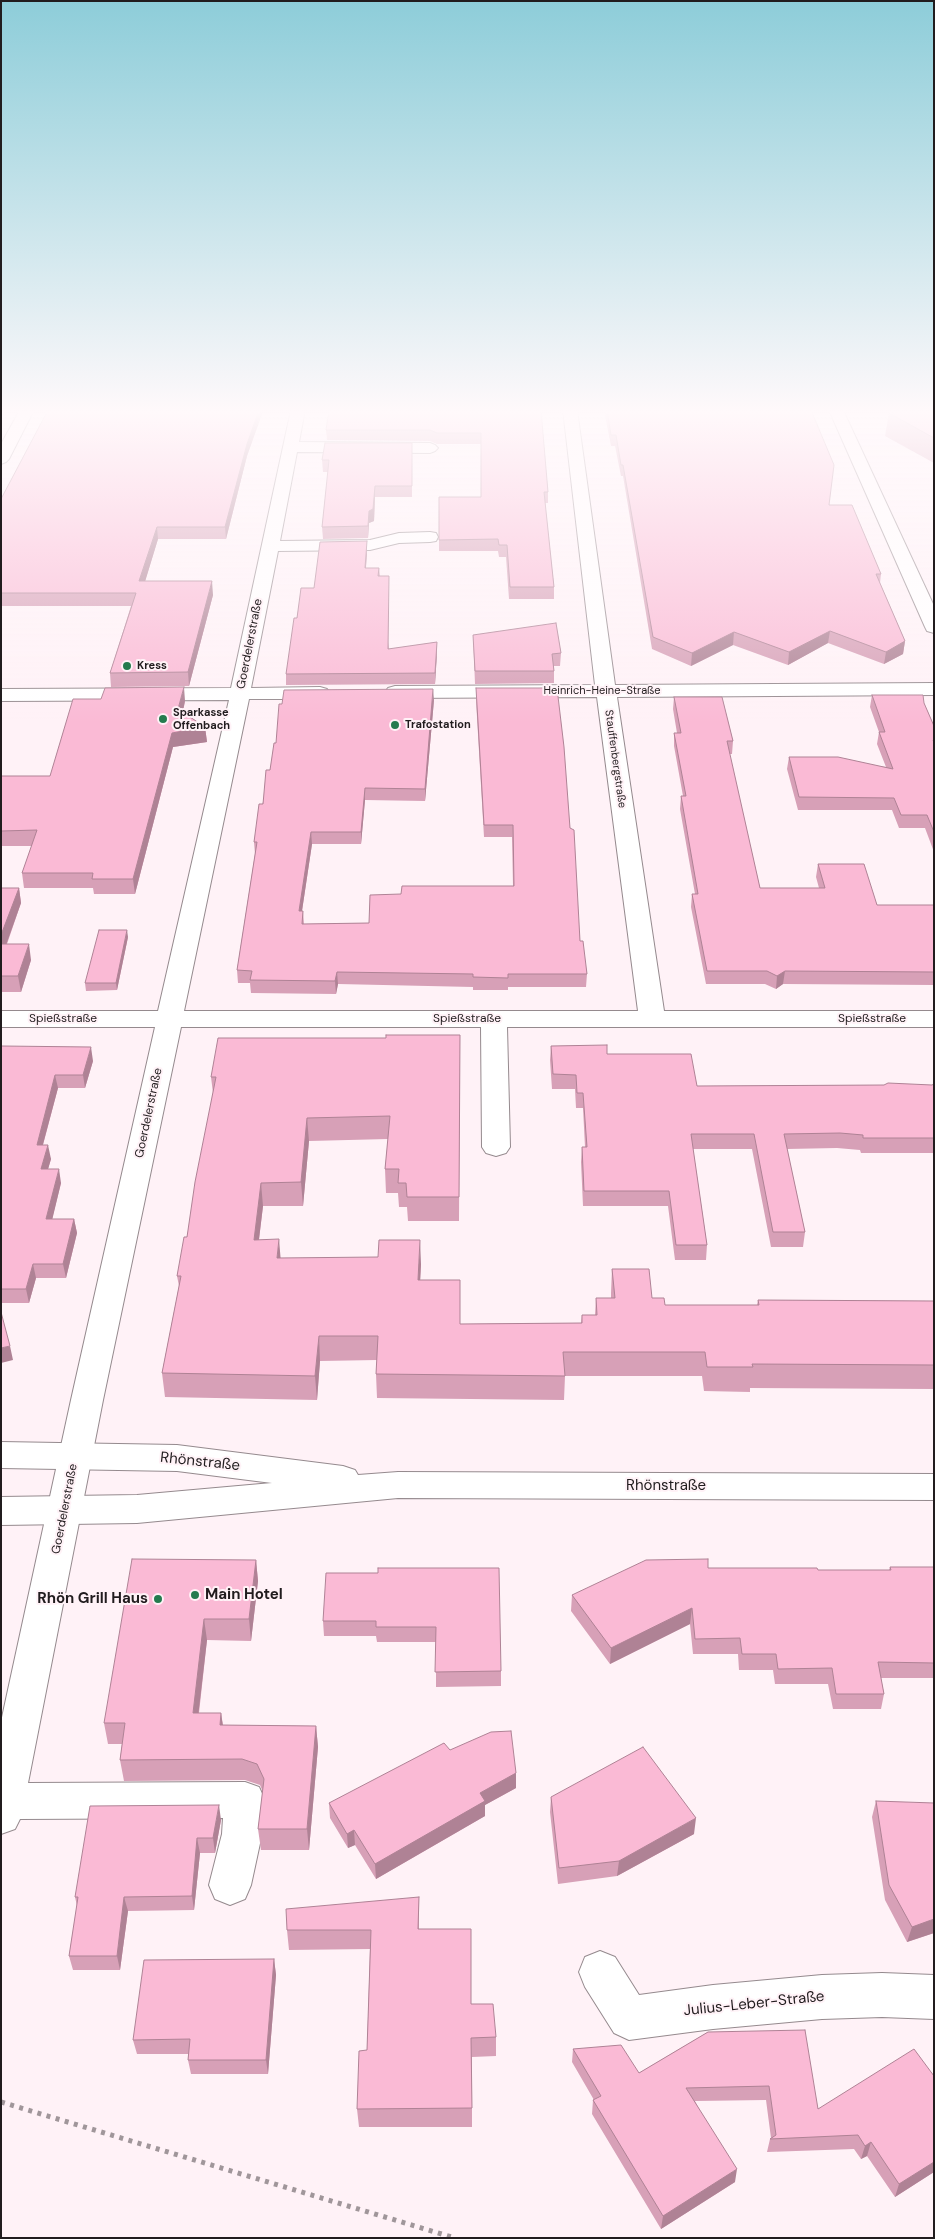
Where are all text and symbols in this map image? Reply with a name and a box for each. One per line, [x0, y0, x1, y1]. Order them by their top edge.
street label: Goerdelerstraße [234, 598, 266, 690]
place label: Kress [137, 659, 167, 673]
marker: Kress [121, 660, 133, 672]
street label: Heinrich-Heine-Straße [544, 684, 660, 698]
place label: Sparkasse Offenbach [173, 706, 230, 732]
street label: Stauffenbergstraße [602, 709, 628, 809]
marker: Sparkasse Offenbach [157, 713, 169, 725]
place label: Trafostation [405, 718, 471, 732]
marker: Trafostation [389, 719, 401, 731]
street label: Spießstraße [29, 1012, 97, 1026]
street label: Spießstraße [433, 1012, 501, 1026]
street label: Spießstraße [838, 1012, 906, 1026]
street label: Goerdelerstraße [132, 1067, 166, 1159]
street label: Rhönstraße [159, 1449, 241, 1475]
street label: Goerdelerstraße [49, 1463, 81, 1555]
street label: Rhönstraße [626, 1477, 706, 1495]
place label: Main Hotel [205, 1586, 283, 1604]
marker: Main Hotel [189, 1589, 201, 1601]
place label: Rhön Grill Haus [37, 1590, 148, 1608]
marker: Rhön Grill Haus [152, 1593, 164, 1605]
street label: Julius-Leber-Straße [683, 1988, 825, 2020]

